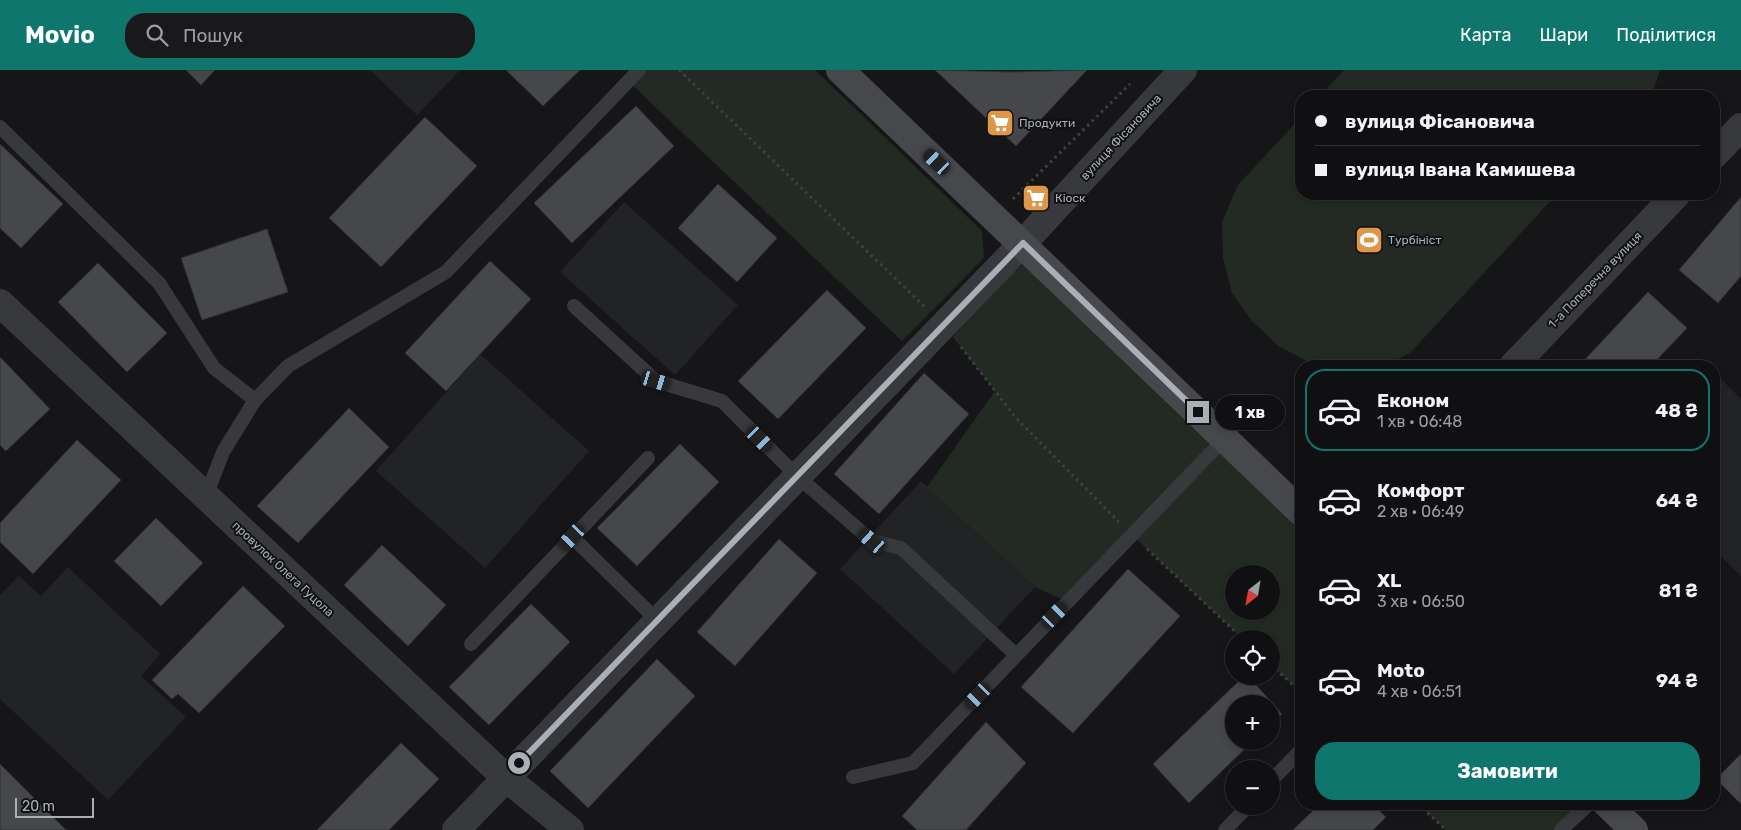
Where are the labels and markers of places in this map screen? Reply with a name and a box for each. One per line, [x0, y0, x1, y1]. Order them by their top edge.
supermarket icon: Продукти [985, 108, 1015, 138]
place label: Продукти [1019, 116, 1075, 130]
supermarket icon: Кіоск [1021, 183, 1051, 213]
place label: Кіоск [1055, 191, 1086, 205]
sports icon: Турбініст [1354, 225, 1384, 255]
place label: Турбініст [1388, 233, 1442, 247]

